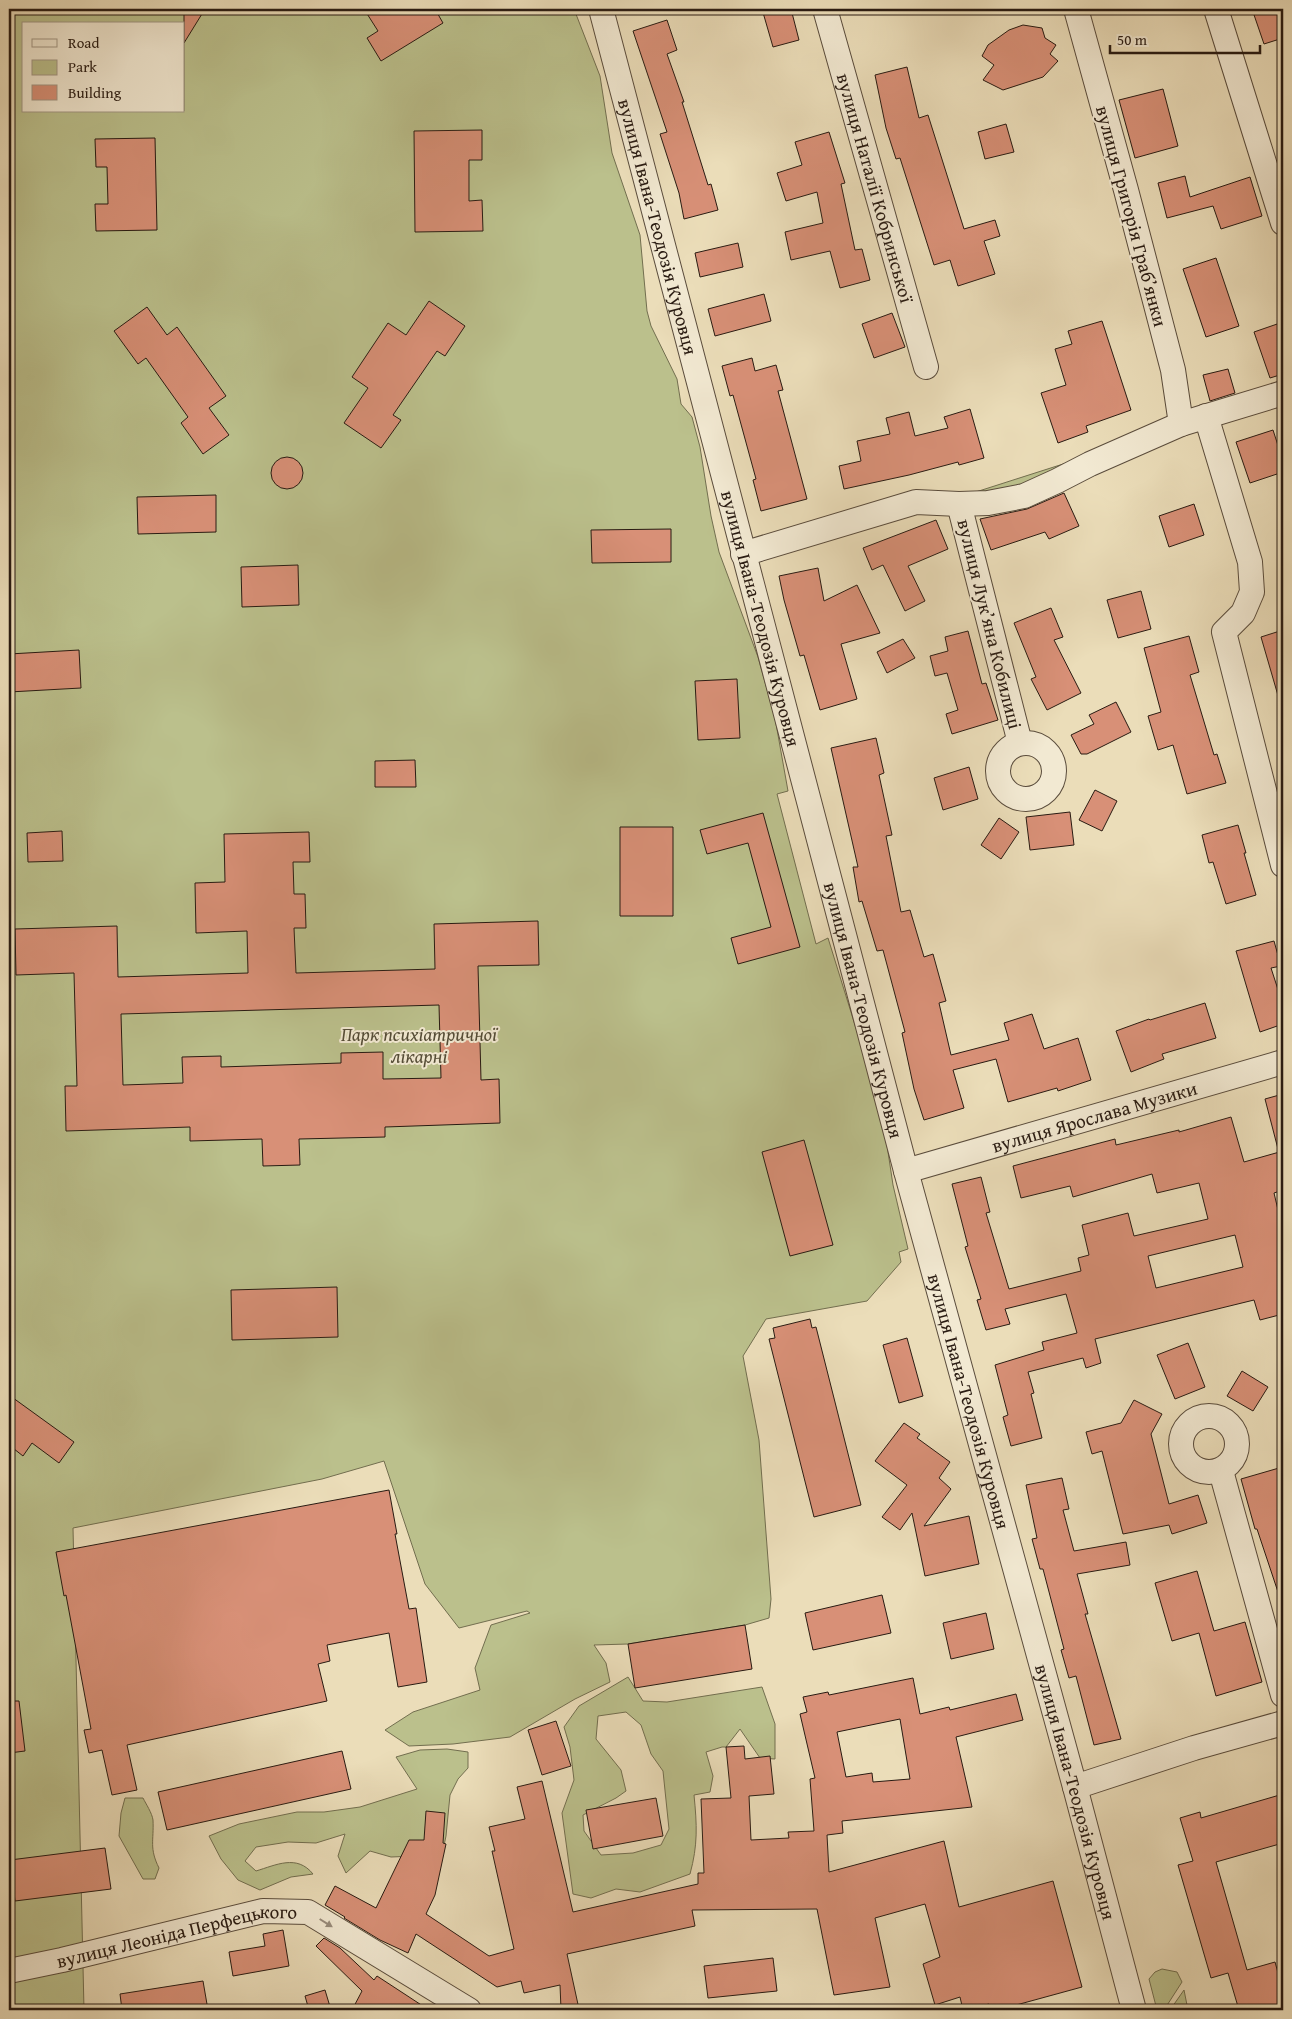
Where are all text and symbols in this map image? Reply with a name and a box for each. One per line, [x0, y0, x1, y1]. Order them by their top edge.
legend [22, 22, 185, 112]
scale bar [1110, 22, 1260, 54]
text: 50 m [1117, 29, 1148, 50]
text: Road [68, 32, 99, 53]
text: Park [68, 56, 97, 77]
street label: вулиця Наталії Кобринської [830, 70, 921, 306]
text: Building [68, 82, 122, 103]
street label: вулиця Івана-Теодозія Куровця [611, 95, 705, 358]
street label: вулиця Григорія Грабʼянки [1089, 102, 1175, 330]
street label: вулиця Івана-Теодозія Куровця [714, 487, 808, 750]
street label: вулиця Лукʼяна Кобилиці [950, 516, 1030, 732]
street label: вулиця Івана-Теодозія Куровця [817, 879, 911, 1142]
park label: Парк психіатричної лікарні [341, 1020, 499, 1070]
street label: вулиця Ярослава Музики [988, 1074, 1200, 1160]
street label: вулиця Івана-Теодозія Куровця [921, 1270, 1018, 1532]
street label: вулиця Івана-Теодозія Куровця [1028, 1661, 1124, 1923]
street label: вулиця Леоніда Перфецького [54, 1897, 297, 1975]
one-way arrow [320, 1919, 333, 1928]

